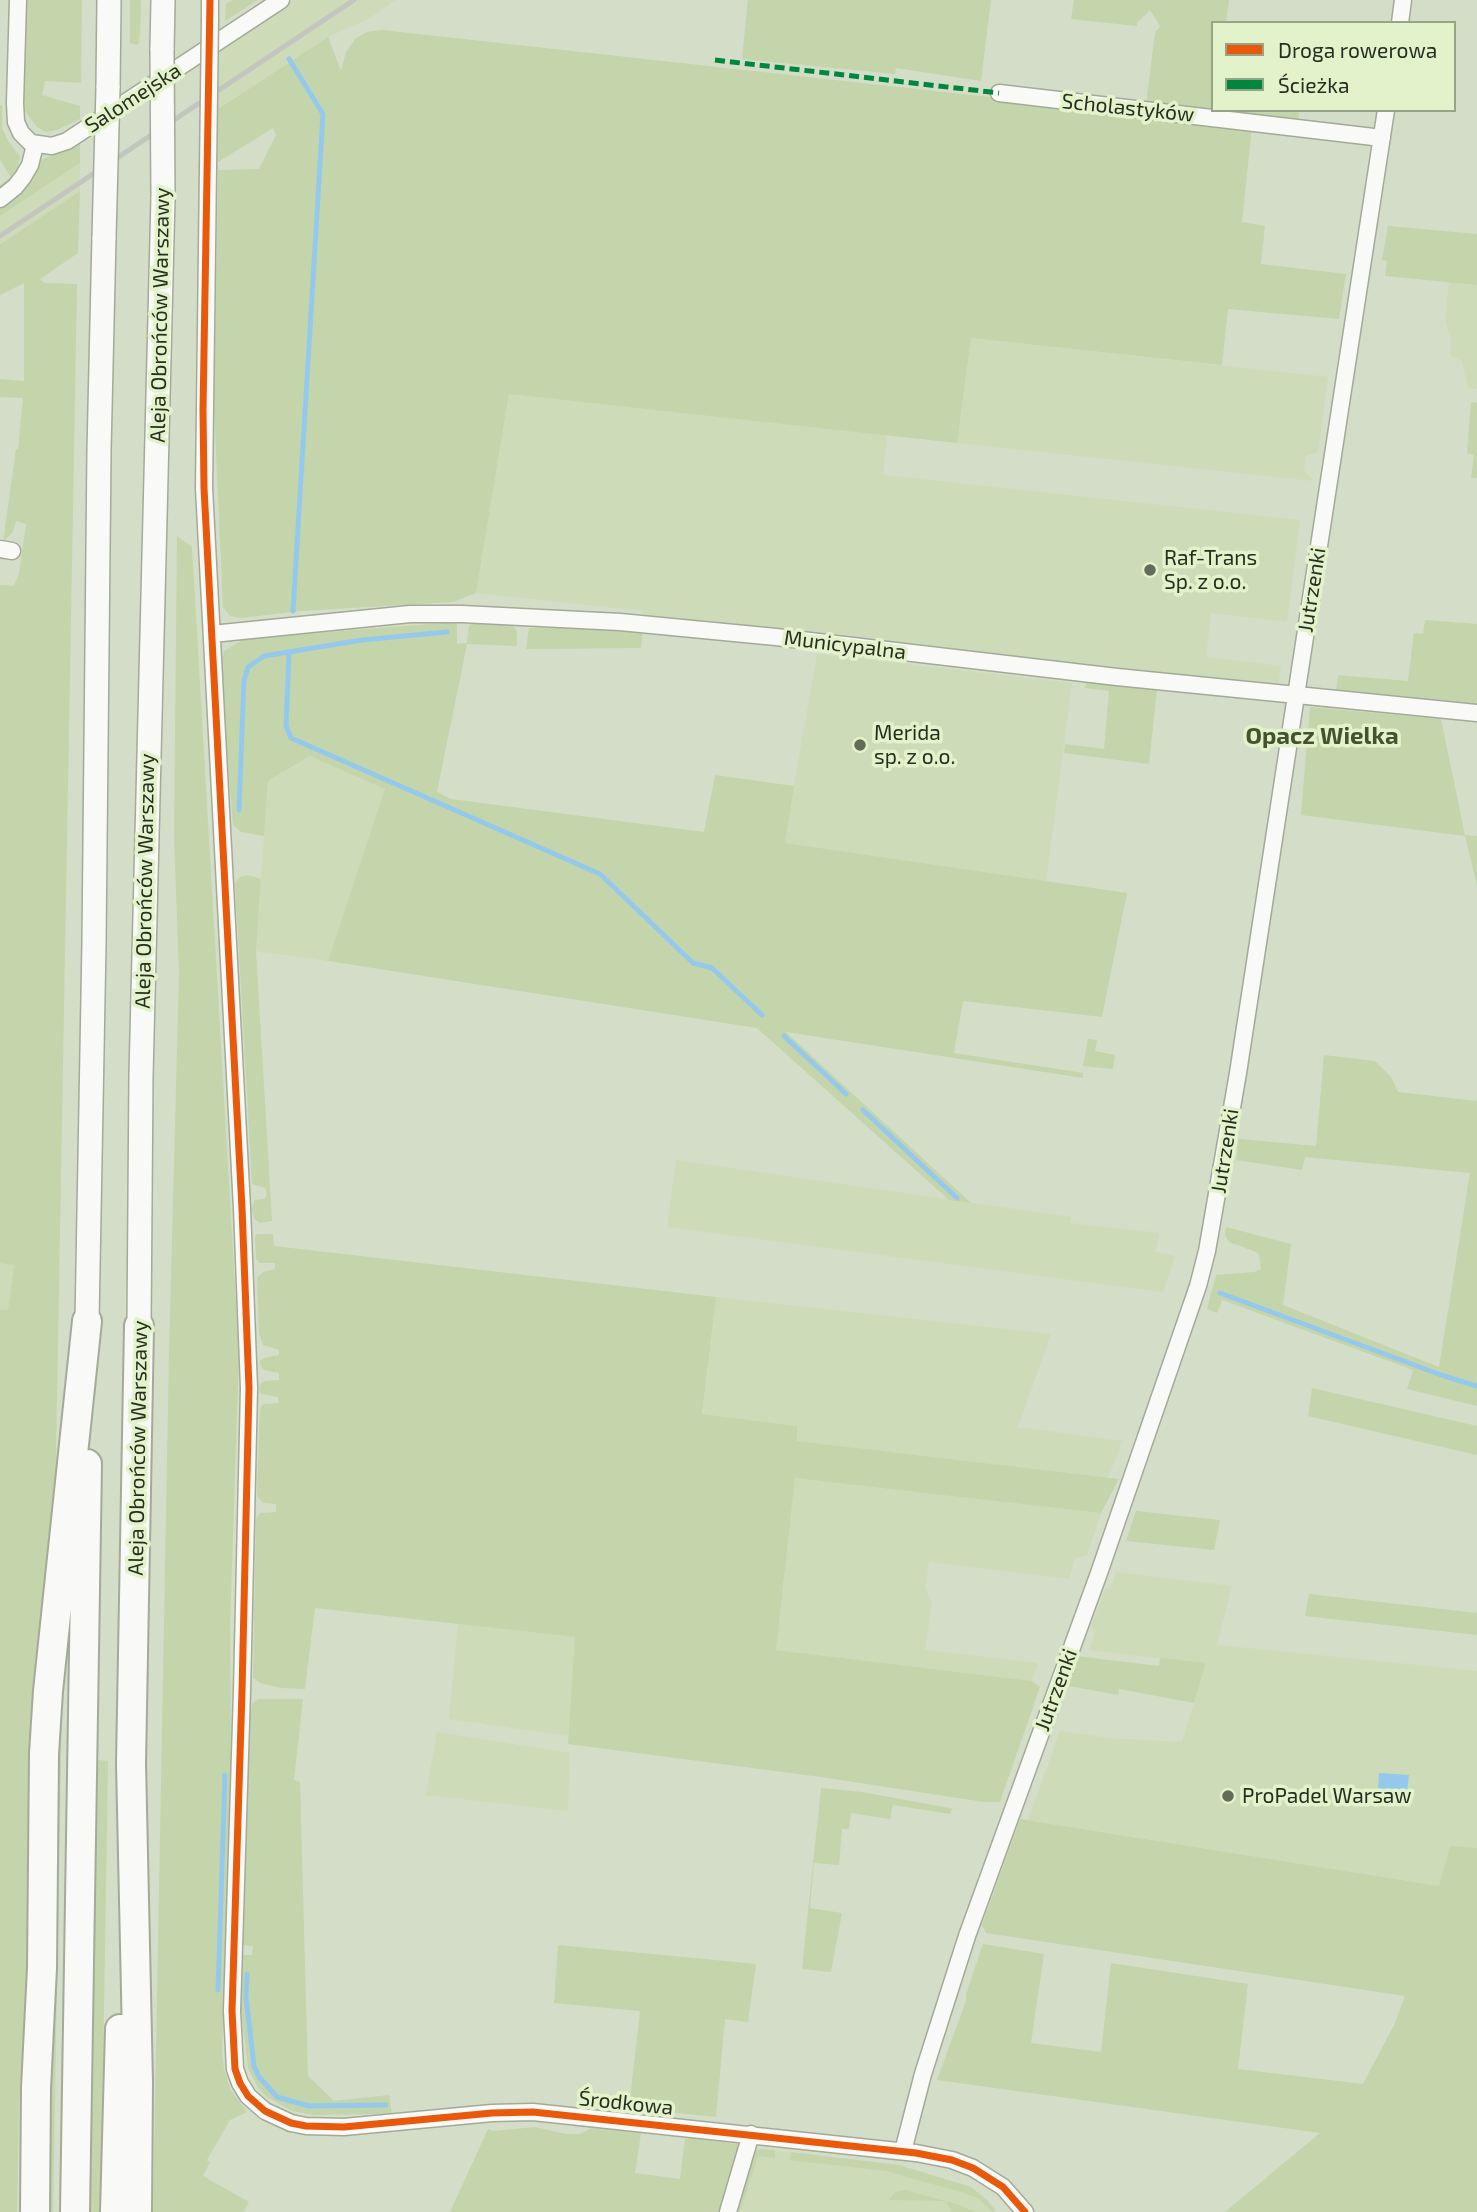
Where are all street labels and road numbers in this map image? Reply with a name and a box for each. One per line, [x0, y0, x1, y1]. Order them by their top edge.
street label: Salomejska [80, 58, 186, 138]
street label: Scholastyków [1060, 89, 1196, 127]
street label: Aleja Obrońców Warszawy [145, 187, 175, 443]
street label: Jutrzenki [1293, 546, 1331, 634]
street label: Municypalna [782, 625, 908, 665]
street label: Aleja Obrońców Warszawy [130, 753, 160, 1009]
street label: Jutrzenki [1206, 1107, 1244, 1195]
street label: Aleja Obrońców Warszawy [123, 1320, 153, 1576]
street label: Jutrzenki [1030, 1645, 1082, 1735]
street label: Środkowa [577, 2086, 675, 2120]

